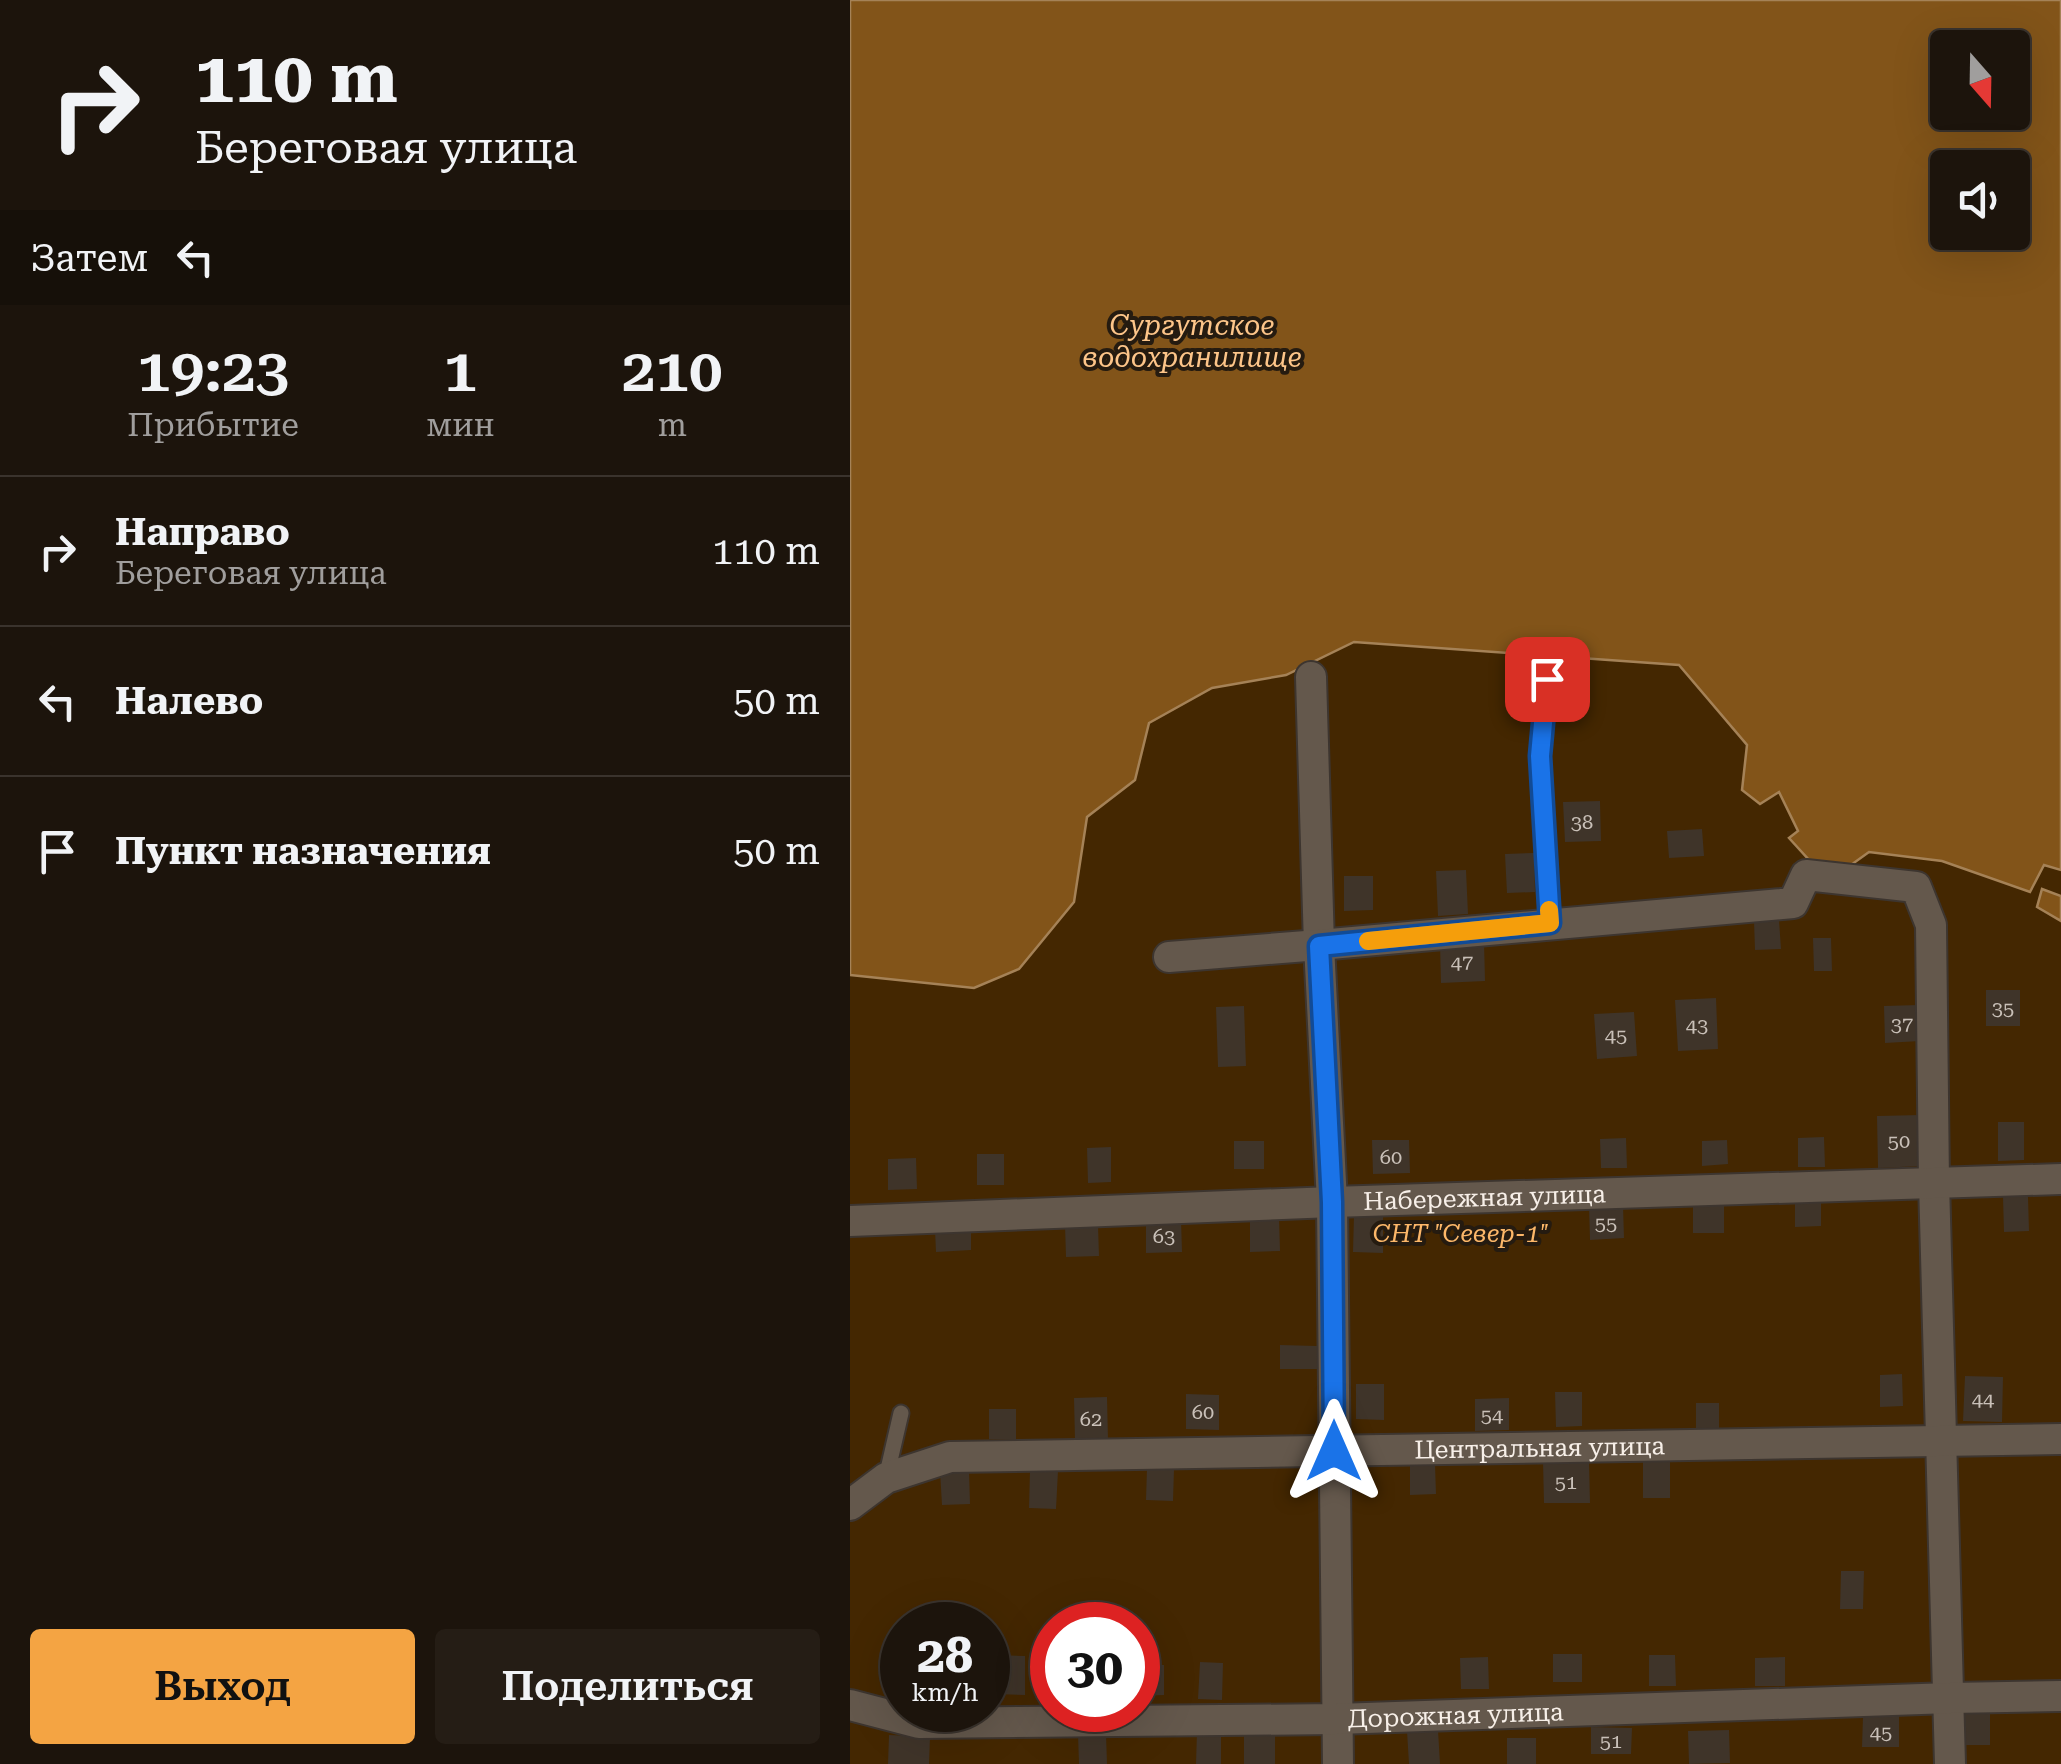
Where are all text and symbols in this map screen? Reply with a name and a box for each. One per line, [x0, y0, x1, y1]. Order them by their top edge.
north arrow [1930, 30, 2030, 130]
map controls [1930, 30, 2030, 250]
text: 110 m [195, 37, 398, 119]
icon: right [30, 40, 160, 170]
text: Береговая улица [195, 121, 577, 174]
button: sound [1930, 150, 2030, 250]
icon: left [168, 230, 223, 285]
text: Затем [30, 236, 148, 280]
water label: Сургутское водохранилище [1082, 309, 1302, 374]
text: 19:23 [137, 335, 289, 406]
text: 1 [444, 335, 477, 406]
text: 210 [622, 335, 723, 406]
text: Прибытие [127, 406, 299, 444]
text: мин [426, 406, 494, 444]
text: m [658, 406, 687, 444]
text: Направо [115, 510, 290, 554]
icon: right [30, 524, 85, 579]
text: 110 m [712, 529, 820, 573]
text: Береговая улица [115, 554, 387, 592]
pin [1505, 637, 1590, 722]
icon: arrive [1520, 652, 1575, 707]
icon: left [30, 674, 85, 729]
text: Налево [115, 679, 263, 723]
text: 50 m [733, 679, 820, 723]
house number: 38 [1571, 810, 1593, 834]
icon: arrive [30, 824, 85, 879]
text: Пункт назначения [115, 829, 491, 873]
text: 50 m [733, 829, 820, 873]
house number: 47 [1451, 950, 1473, 974]
house number: 35 [1992, 996, 2014, 1020]
house number: 37 [1891, 1012, 1913, 1036]
house number: 43 [1686, 1013, 1708, 1037]
house number: 45 [1605, 1023, 1627, 1047]
house number: 50 [1888, 1129, 1910, 1153]
house number: 60 [1380, 1145, 1402, 1169]
street label: Набережная улица [1363, 1179, 1607, 1216]
house number: 55 [1595, 1211, 1617, 1235]
park label: СНТ "Север-1" [1373, 1219, 1549, 1248]
house number: 63 [1153, 1224, 1175, 1248]
house number: 44 [1972, 1387, 1995, 1411]
position arrow [1282, 1399, 1386, 1503]
house number: 60 [1192, 1400, 1214, 1424]
house number: 54 [1481, 1403, 1504, 1427]
house number: 62 [1080, 1407, 1102, 1431]
street label: Центральная улица [1414, 1431, 1666, 1464]
house number: 51 [1555, 1470, 1577, 1494]
speed limit sign: 30 [1030, 1602, 1160, 1732]
text: 28 [917, 1626, 973, 1684]
button: Выход [30, 1629, 415, 1744]
button: Поделиться [435, 1629, 820, 1744]
text: km/h [912, 1678, 978, 1707]
street label: Дорожная улица [1347, 1697, 1564, 1734]
house number: 45 [1870, 1720, 1892, 1744]
house number: 51 [1600, 1729, 1622, 1753]

